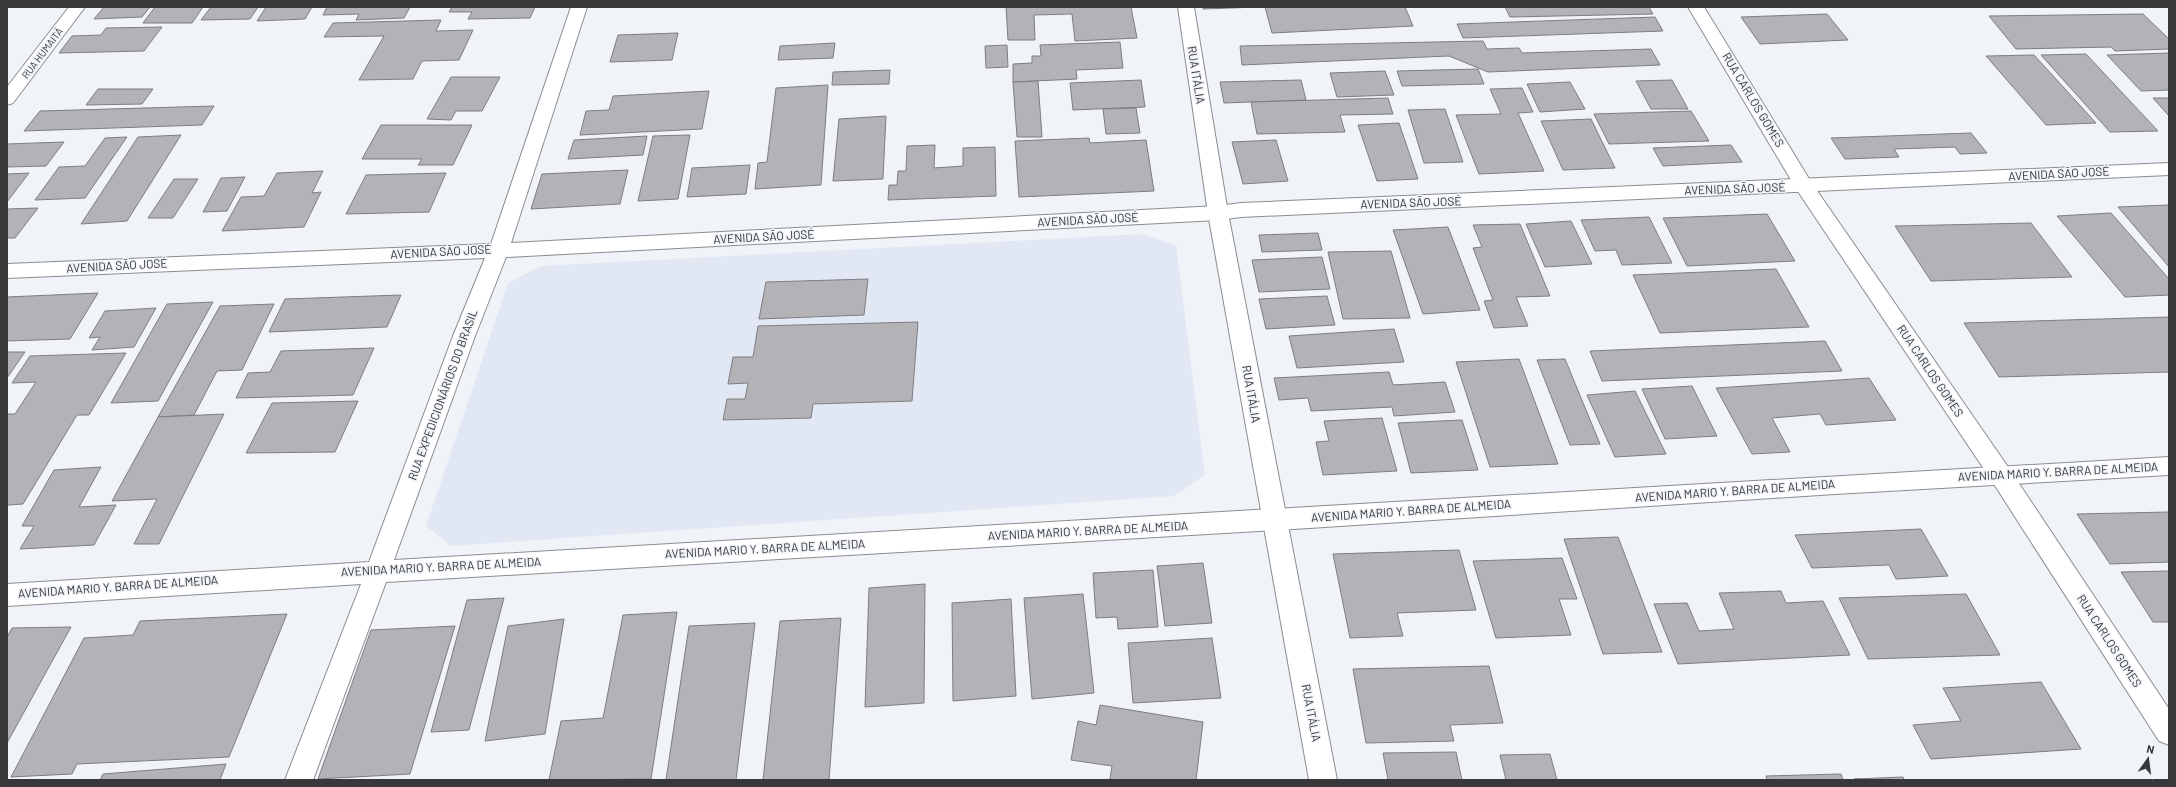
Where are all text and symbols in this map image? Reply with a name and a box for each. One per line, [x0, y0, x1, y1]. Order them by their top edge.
street label: RUA HUMAITÁ [19, 25, 65, 81]
street label: RUA ITÁLIA [1186, 45, 1208, 105]
street label: RUA CARLOS GOMES [1720, 50, 1788, 149]
street label: AVENIDA SÃO JOSÉ [2008, 163, 2110, 183]
street label: AVENIDA SÃO JOSÉ [1684, 179, 1786, 197]
street label: AVENIDA SÃO JOSÉ [1360, 193, 1462, 211]
street label: AVENIDA SÃO JOSÉ [1037, 209, 1139, 229]
street label: AVENIDA SÃO JOSÉ [713, 226, 815, 246]
street label: AVENIDA SÃO JOSÉ [390, 241, 492, 261]
street label: AVENIDA SÃO JOSÉ [66, 255, 168, 275]
street label: RUA EXPEDICIONÁRIOS DO BRASIL [405, 307, 480, 482]
street label: RUA CARLOS GOMES [1895, 322, 1967, 419]
street label: RUA ITÁLIA [1240, 364, 1264, 424]
street label: AVENIDA MARIO Y. BARRA DE ALMEIDA [1957, 459, 2158, 483]
street label: AVENIDA MARIO Y. BARRA DE ALMEIDA [1634, 476, 1835, 504]
street label: AVENIDA MARIO Y. BARRA DE ALMEIDA [1310, 496, 1511, 524]
street label: AVENIDA MARIO Y. BARRA DE ALMEIDA [987, 518, 1188, 542]
street label: AVENIDA MARIO Y. BARRA DE ALMEIDA [664, 536, 865, 560]
street label: AVENIDA MARIO Y. BARRA DE ALMEIDA [340, 554, 541, 578]
street label: AVENIDA MARIO Y. BARRA DE ALMEIDA [17, 572, 218, 600]
street label: RUA CARLOS GOMES [2075, 591, 2145, 690]
street label: RUA ITÁLIA [1300, 683, 1324, 743]
north arrow [2128, 739, 2168, 779]
text: N [2145, 742, 2156, 756]

